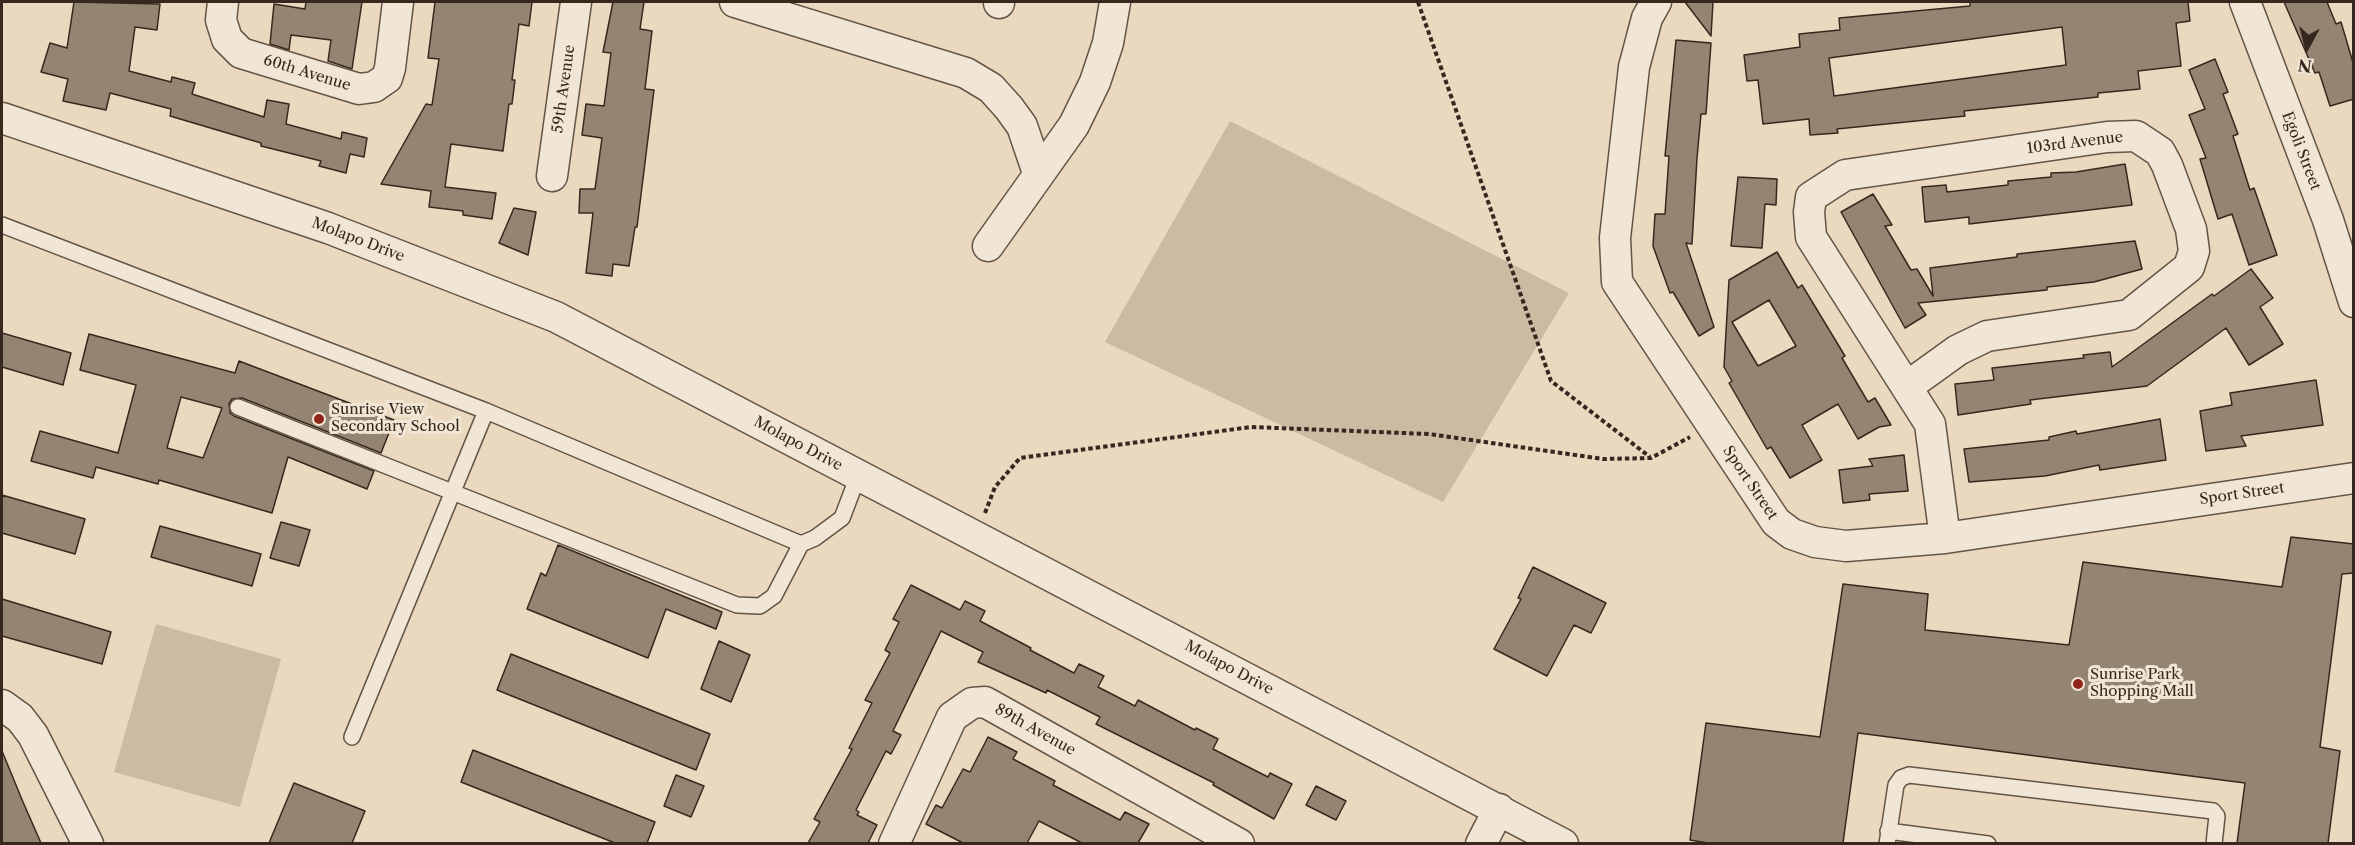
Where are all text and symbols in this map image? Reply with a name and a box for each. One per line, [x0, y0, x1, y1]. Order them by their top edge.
north arrow [2277, 18, 2337, 78]
street label: 59th Avenue [549, 44, 579, 134]
street label: 60th Avenue [261, 51, 353, 95]
text: N [2297, 55, 2313, 77]
street label: Egoli Street [2278, 109, 2324, 193]
street label: 103rd Avenue [2026, 128, 2124, 158]
street label: Molapo Drive [309, 214, 407, 266]
place label: Sunrise View Secondary School [331, 401, 460, 436]
marker: Sunrise View Secondary School [312, 412, 326, 426]
street label: Molapo Drive [751, 413, 845, 475]
street label: Sport Street [1719, 443, 1781, 523]
street label: Sport Street [2198, 479, 2286, 509]
street label: Molapo Drive [1182, 637, 1276, 699]
place label: Sunrise Park Shopping Mall [2090, 666, 2194, 701]
marker: Sunrise Park Shopping Mall [2071, 677, 2085, 691]
street label: 89th Avenue [991, 700, 1079, 760]

